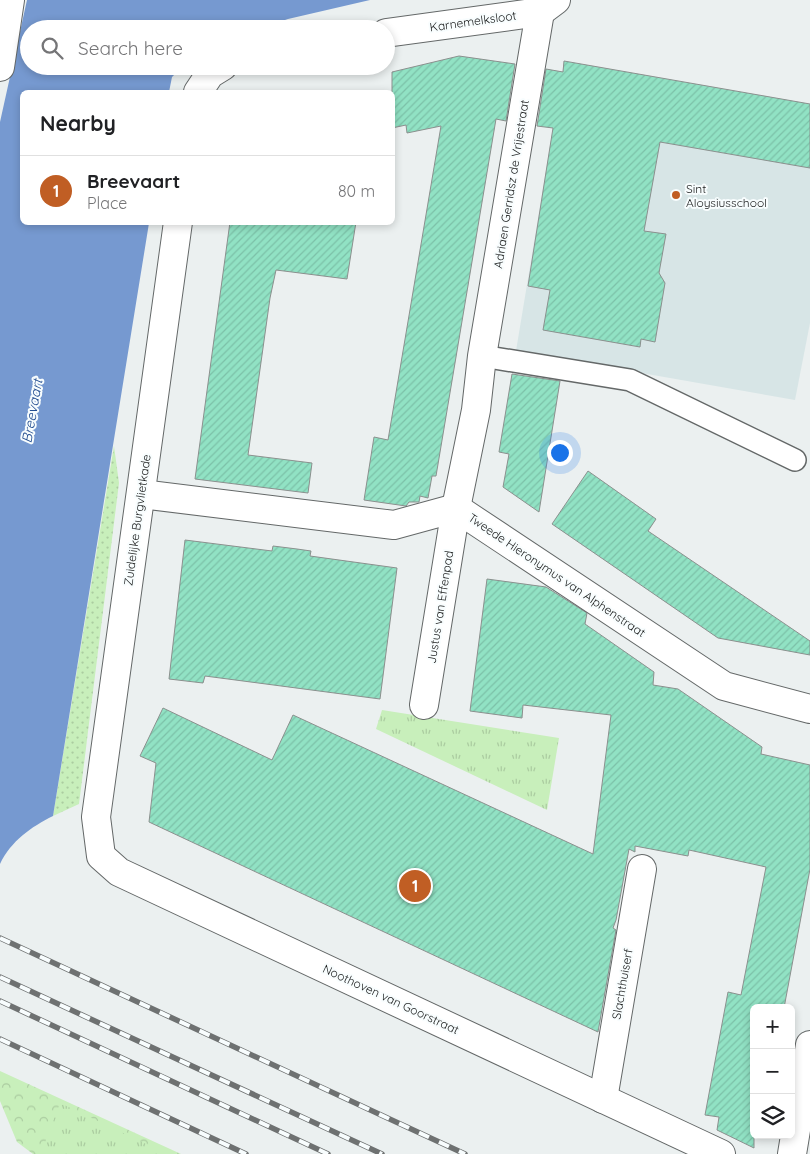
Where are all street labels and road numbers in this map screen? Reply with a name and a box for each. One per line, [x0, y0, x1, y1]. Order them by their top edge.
street label: Karnemelksloot [429, 7, 517, 35]
street label: Adriaen Gerridsz de Vrijestraat [490, 99, 532, 269]
street label: Zuidelijke Burgvlietkade [120, 453, 154, 587]
street label: Tweede Hieronymus van Alphenstraat [465, 510, 649, 640]
street label: Justus van Effenpad [424, 550, 456, 664]
street label: Slachthuiserf [608, 947, 636, 1020]
street label: Noothoven van Goorstraat [320, 961, 462, 1037]

